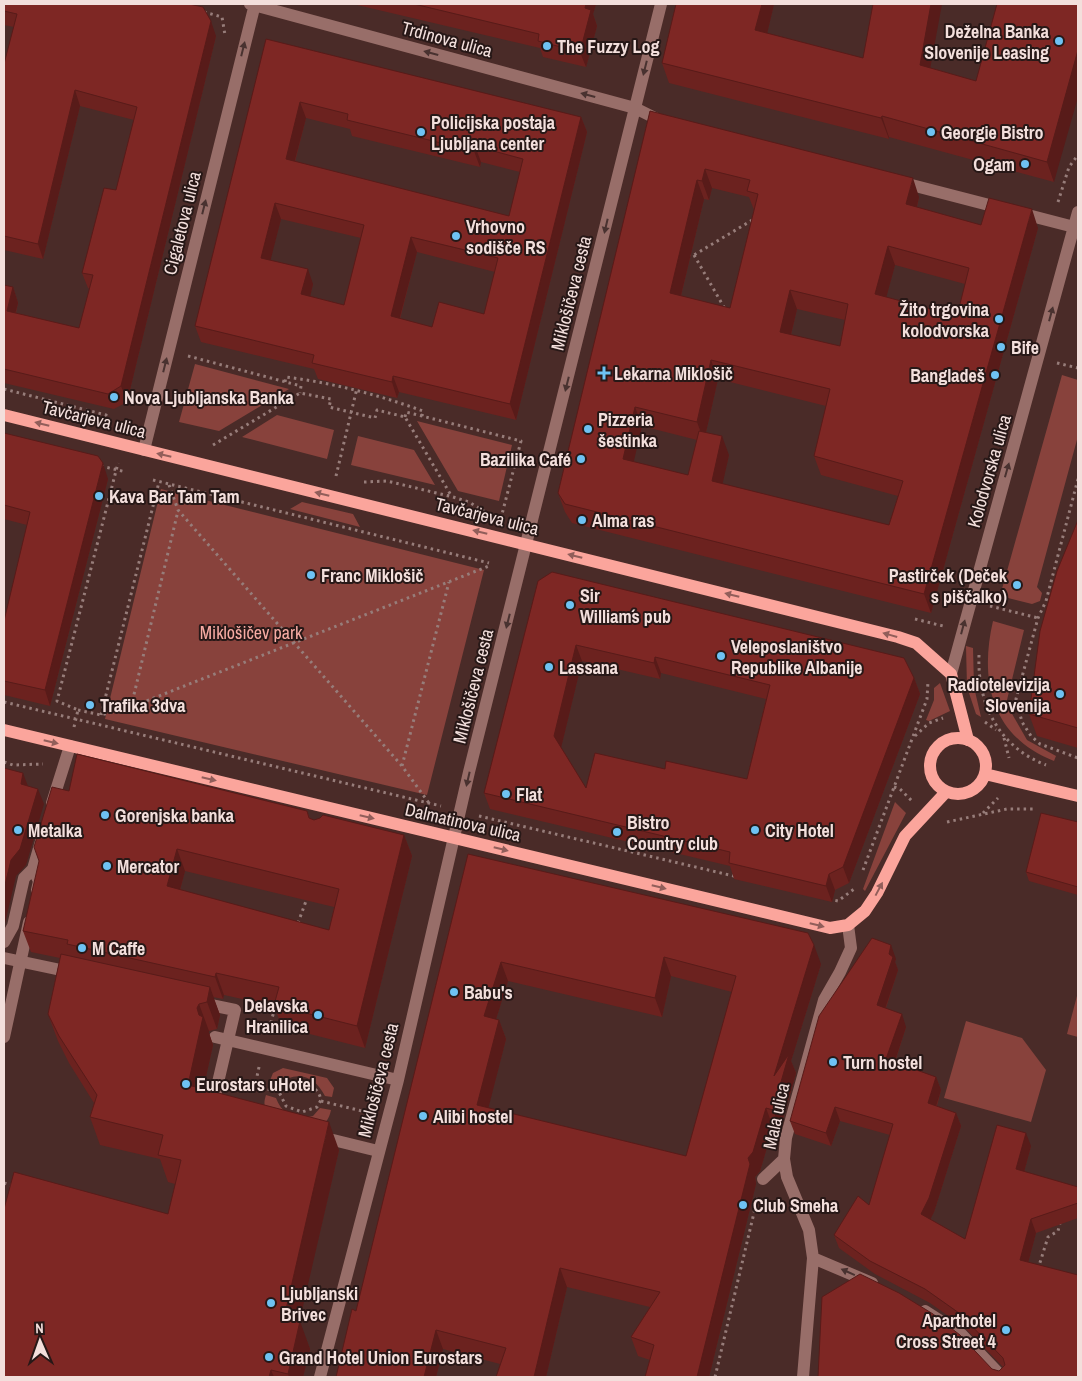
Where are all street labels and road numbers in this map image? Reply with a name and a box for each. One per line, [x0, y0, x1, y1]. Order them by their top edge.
street label: Trdinova ulica [399, 15, 495, 63]
street label: Cigaletova ulica [157, 169, 207, 277]
street label: Miklošičeva cesta [545, 233, 597, 353]
street label: Tavčarjeva ulica [39, 394, 149, 444]
street label: Kolodvorska ulica [961, 412, 1017, 530]
street label: Tavčarjeva ulica [432, 491, 542, 541]
street label: Miklošičeva cesta [447, 626, 499, 746]
street label: Dalmatinova ulica [403, 797, 523, 847]
street label: Miklošičeva cesta [352, 1020, 404, 1140]
street label: Mala ulica [757, 1081, 795, 1151]

